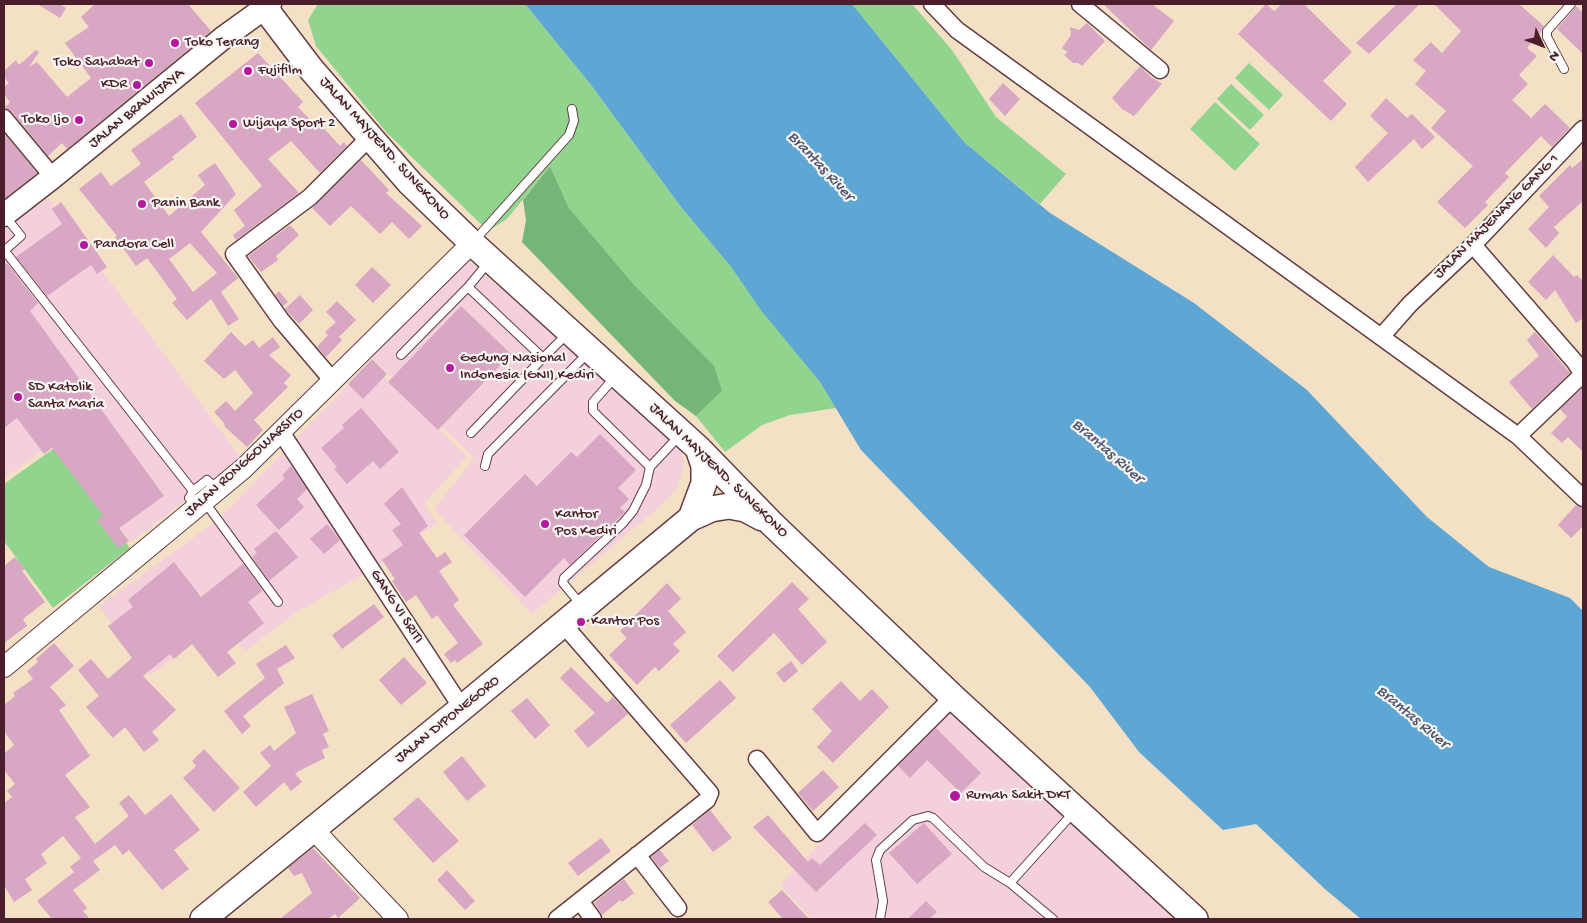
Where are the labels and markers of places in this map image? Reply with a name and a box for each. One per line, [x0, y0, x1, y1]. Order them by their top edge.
place label: Toko Terang [185, 34, 259, 52]
marker: Toko Terang [169, 37, 181, 49]
place label: Toko Sahabat [53, 54, 139, 72]
marker: Toko Sahabat [143, 57, 155, 69]
place label: Fujifilm [258, 62, 302, 80]
marker: Fujifilm [242, 65, 254, 77]
place label: KDR [101, 76, 127, 94]
marker: KDR [131, 79, 143, 91]
place label: Toko Ijo [22, 111, 69, 129]
marker: Toko Ijo [73, 114, 85, 126]
place label: Wijaya Sport 2 [243, 115, 335, 133]
marker: Wijaya Sport 2 [227, 118, 239, 130]
place label: Panin Bank [152, 195, 219, 213]
marker: Panin Bank [136, 198, 148, 210]
place label: Pandora Cell [94, 236, 174, 254]
marker: Pandora Cell [78, 239, 90, 251]
place label: Gedung Nasional Indonesia (GNI) Kediri [460, 350, 594, 385]
marker: Gedung Nasional Indonesia (GNI) Kediri [444, 362, 456, 374]
place label: SD Katolik Santa Maria [28, 379, 104, 414]
marker: SD Katolik Santa Maria [12, 391, 24, 403]
place label: Kantor Pos Kediri [555, 506, 617, 541]
marker: Kantor Pos Kediri [539, 518, 551, 530]
place label: Kantor Pos [591, 613, 659, 631]
marker: Kantor Pos [575, 616, 587, 628]
place label: Rumah Sakit DKT [966, 787, 1070, 805]
marker: Rumah Sakit DKT [948, 789, 962, 803]

